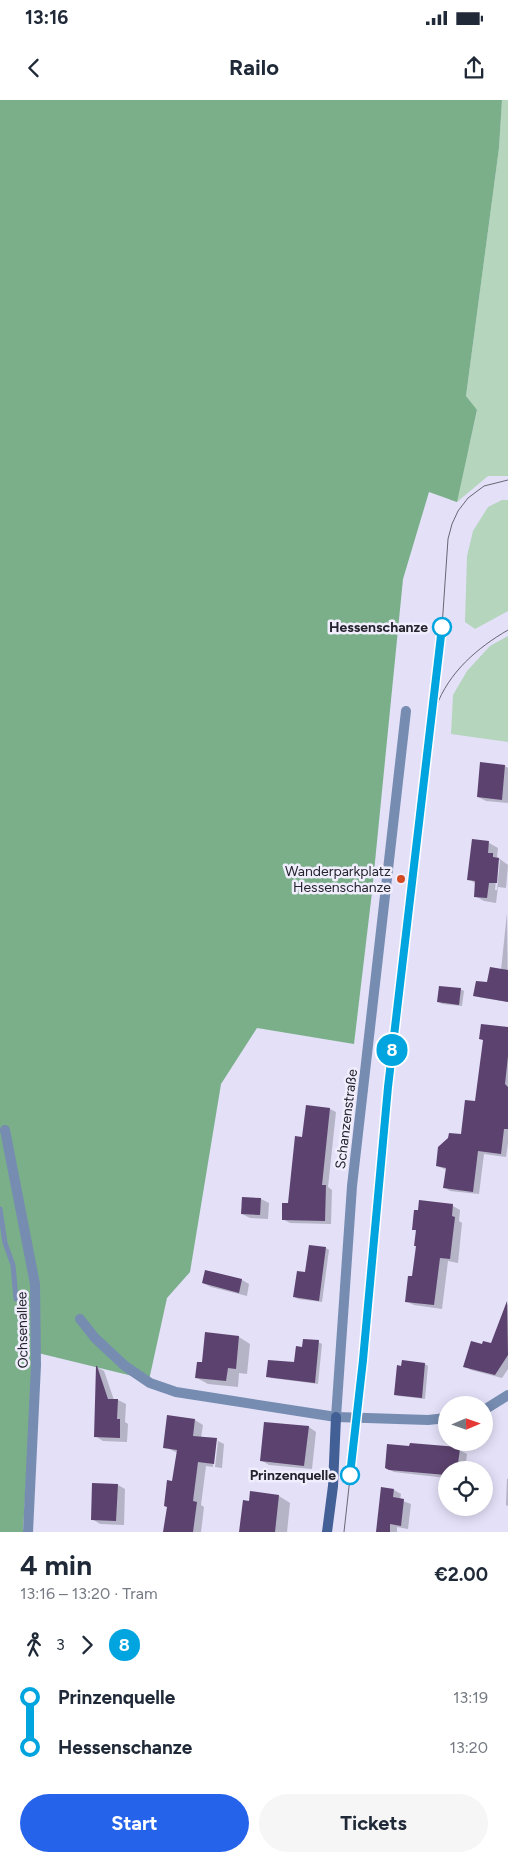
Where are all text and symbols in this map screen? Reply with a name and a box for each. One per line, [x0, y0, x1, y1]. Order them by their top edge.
text: 13:16 [25, 6, 68, 29]
icon: back [20, 54, 48, 82]
text: Railo [229, 54, 279, 81]
icon: share [460, 54, 488, 82]
marker: Hessenschanze [432, 617, 452, 637]
place label: Hessenschanze [329, 619, 428, 636]
place label: Wanderparkplatz Hessenschanze [285, 863, 391, 896]
marker: Wanderparkplatz Hessenschanze [395, 873, 407, 885]
line badge: 8 [376, 1034, 408, 1066]
text: 8 [386, 1039, 398, 1061]
street label: Schanzenstraße [332, 1068, 361, 1170]
street label: Ochsenallee [13, 1291, 32, 1369]
north arrow [438, 1396, 492, 1451]
map controls [438, 1396, 493, 1516]
button: locate [438, 1461, 493, 1516]
marker: Prinzenquelle [340, 1465, 360, 1485]
place label: Prinzenquelle [250, 1467, 336, 1484]
text: 4 min [20, 1548, 92, 1582]
text: €2.00 [434, 1563, 488, 1586]
text: 13:16 – 13:20 · Tram [20, 1584, 158, 1603]
icon: walk [20, 1631, 48, 1659]
icon: forward [73, 1631, 101, 1659]
text: 8 [119, 1634, 130, 1656]
text: 3 [56, 1635, 65, 1654]
text: Prinzenquelle [58, 1686, 175, 1709]
text: 13:19 [453, 1688, 488, 1707]
text: Hessenschanze [58, 1736, 192, 1759]
text: 13:20 [449, 1738, 488, 1757]
button: Start [20, 1794, 249, 1852]
button: Tickets [259, 1794, 488, 1852]

